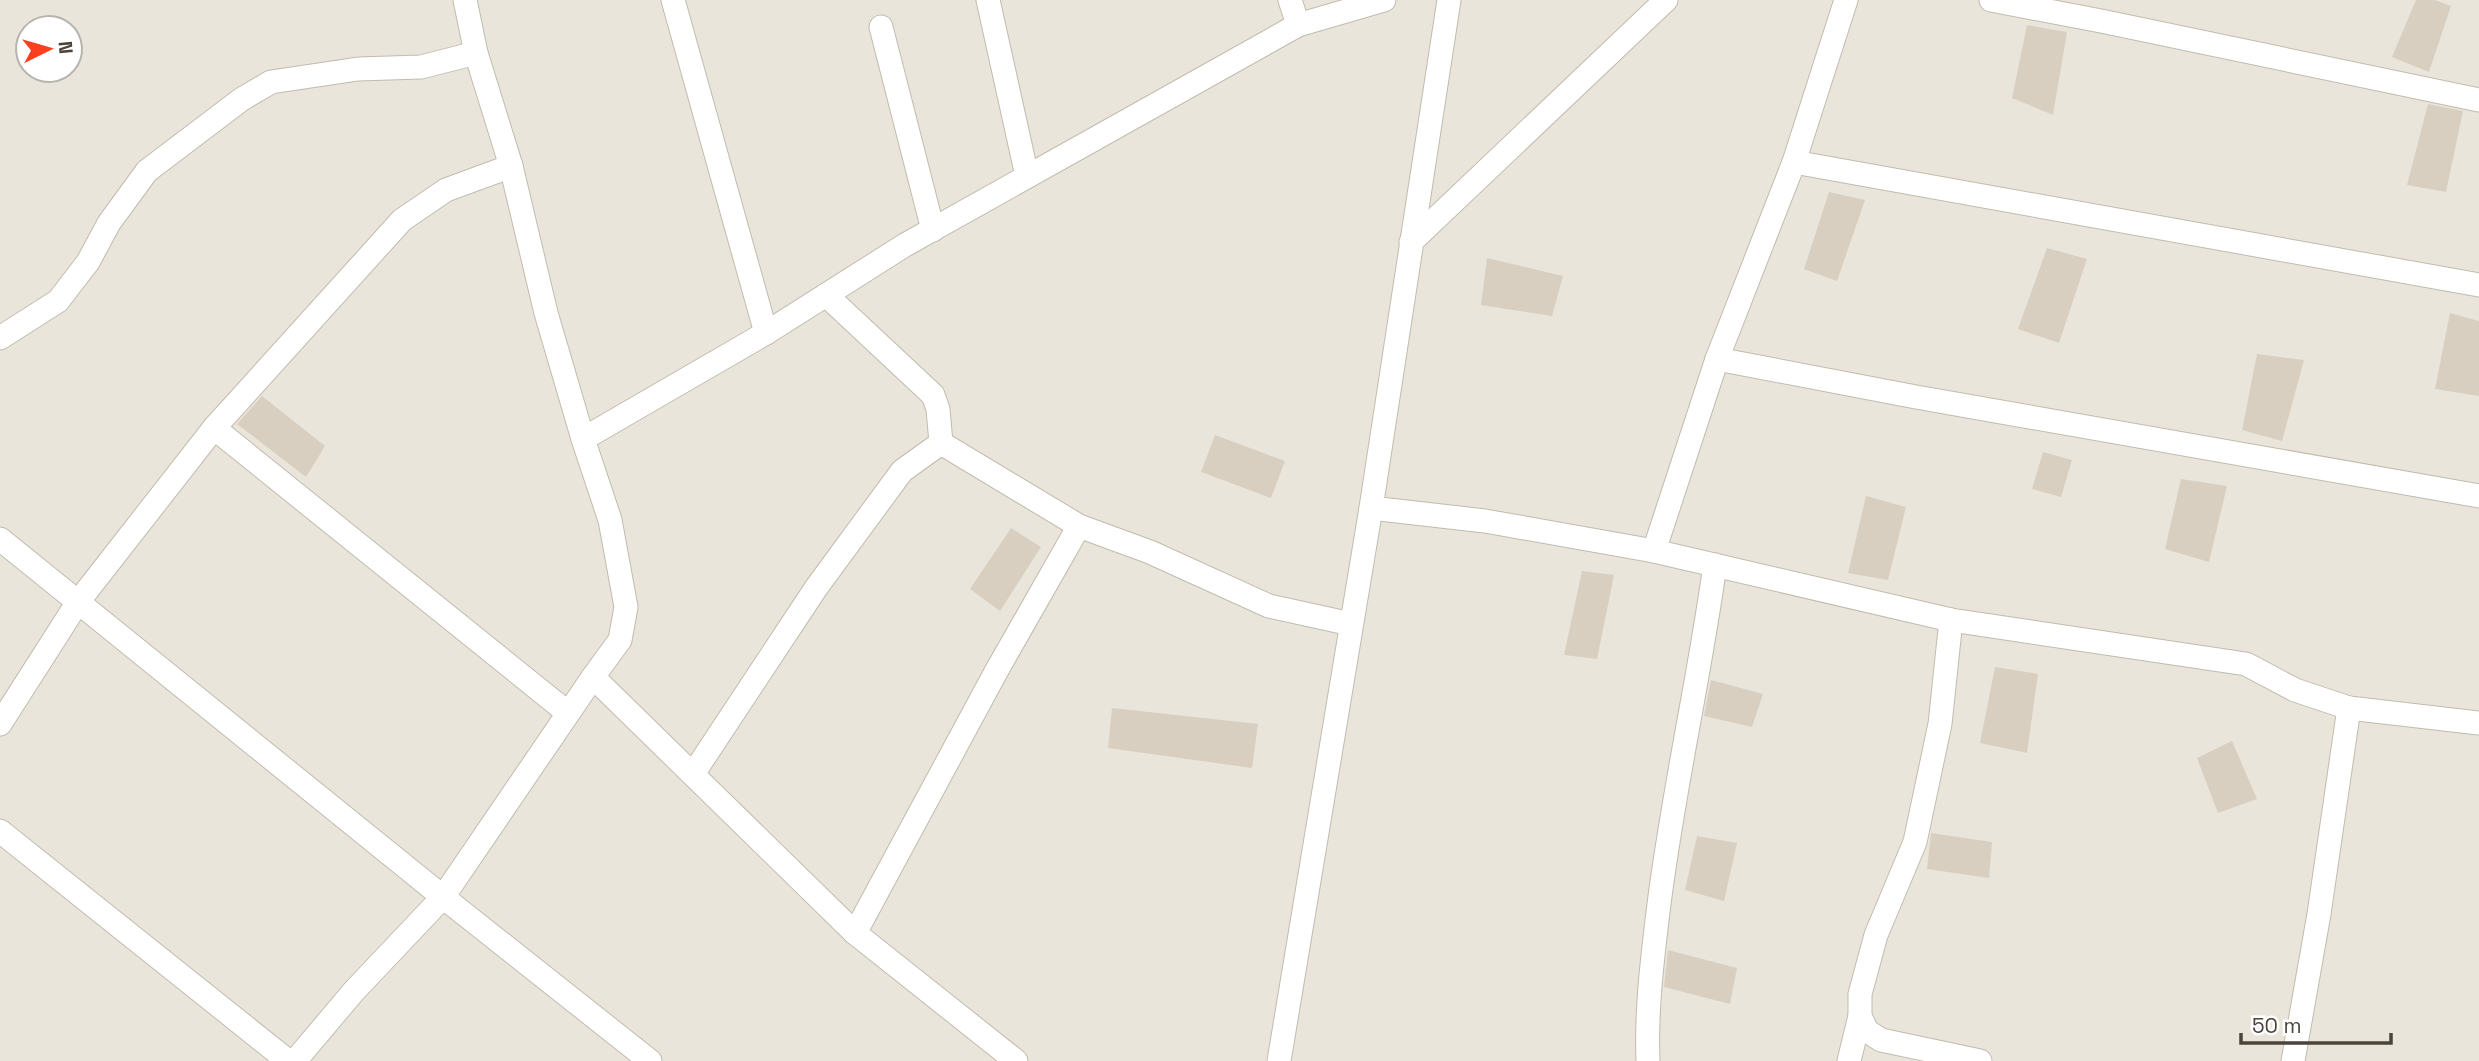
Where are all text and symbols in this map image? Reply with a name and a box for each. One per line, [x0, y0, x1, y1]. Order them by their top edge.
north arrow [14, 14, 84, 84]
text: N [52, 40, 78, 55]
scale bar [2241, 1002, 2392, 1046]
text: 50 m [2252, 1012, 2302, 1039]

